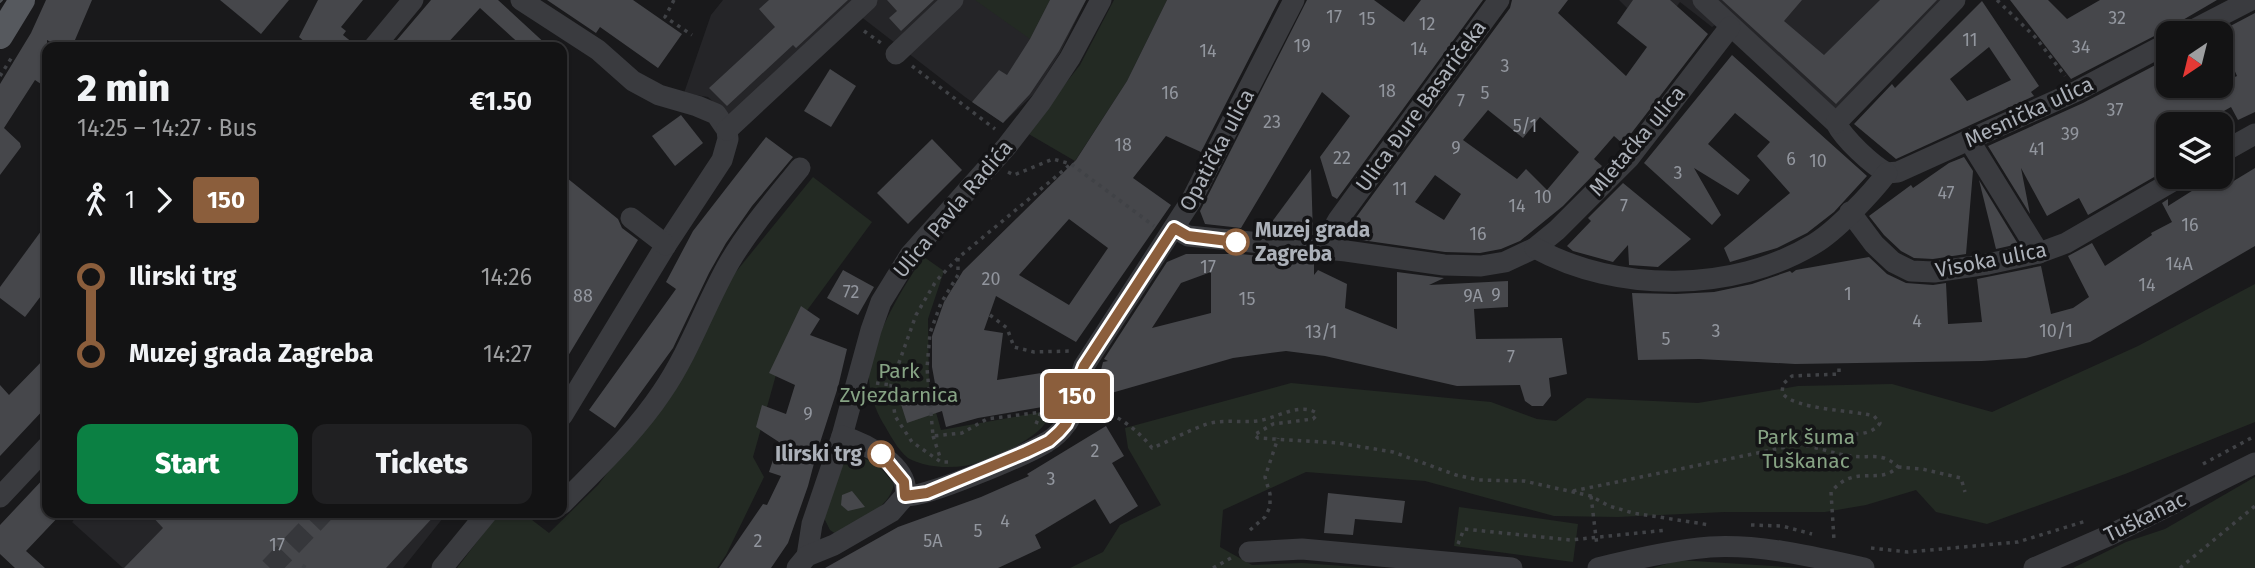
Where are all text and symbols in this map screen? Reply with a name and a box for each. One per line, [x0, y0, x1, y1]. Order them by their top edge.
house number: 17 [1326, 6, 1342, 28]
house number: 32 [2108, 7, 2126, 29]
house number: 15 [1359, 8, 1375, 30]
house number: 12 [1419, 13, 1435, 35]
street label: Ulica Đure Basaričeka [1350, 15, 1492, 197]
north arrow [2156, 21, 2233, 98]
map controls [2156, 21, 2233, 189]
house number: 11 [1962, 29, 1978, 51]
house number: 19 [1293, 35, 1311, 57]
house number: 34 [2072, 36, 2091, 58]
house number: 14 [1410, 38, 1428, 60]
house number: 14 [1199, 40, 1217, 62]
house number: 3 [1501, 55, 1509, 77]
text: 2 min [77, 65, 170, 111]
street label: Mesnička ulica [1961, 71, 2097, 153]
house number: 18 [1378, 80, 1396, 102]
street label: Mletačka ulica [1583, 81, 1691, 201]
house number: 16 [1161, 82, 1179, 104]
house number: 5 [1480, 82, 1490, 104]
street label: Opatička ulica [1174, 84, 1260, 216]
text: €1.50 [470, 86, 532, 117]
house number: 7 [1457, 90, 1465, 112]
house number: 37 [2107, 99, 2123, 121]
house number: 23 [1263, 111, 1281, 133]
button: layers [2156, 112, 2233, 189]
text: 14:25 – 14:27 · Bus [77, 114, 257, 142]
house number: 5/1 [1513, 115, 1537, 137]
house number: 39 [2061, 123, 2079, 145]
house number: 18 [1114, 134, 1132, 156]
street label: Ulica Pavla Radića [888, 135, 1018, 283]
house number: 9 [1451, 137, 1461, 159]
house number: 41 [2029, 138, 2045, 160]
house number: 22 [1333, 147, 1351, 169]
house number: 6 [1786, 148, 1796, 170]
house number: 10 [1809, 150, 1827, 172]
house number: 3 [1674, 162, 1682, 184]
house number: 11 [1392, 178, 1408, 200]
icon: walk [77, 181, 115, 219]
icon: forward [145, 181, 183, 219]
house number: 47 [1937, 182, 1955, 204]
text: 1 [125, 186, 135, 214]
text: 150 [207, 186, 245, 214]
house number: 10 [1534, 186, 1552, 208]
house number: 14 [1508, 195, 1526, 217]
house number: 7 [1620, 195, 1628, 217]
house number: 16 [2181, 214, 2199, 236]
place label: Muzej grada Zagreba [1255, 217, 1370, 267]
house number: 16 [1469, 223, 1487, 245]
marker: Muzej grada Zagreba [1223, 229, 1249, 255]
street label: Visoka ulica [1933, 236, 2049, 284]
house number: 14A [2165, 253, 2194, 275]
house number: 17 [1200, 256, 1216, 278]
text: Ilirski trg [129, 261, 237, 292]
text: 14:26 [481, 263, 532, 291]
house number: 20 [982, 268, 1000, 290]
house number: 14 [2138, 274, 2156, 296]
house number: 72 [843, 281, 859, 303]
house number: 1 [1844, 283, 1852, 305]
house number: 9 [1491, 284, 1501, 306]
house number: 88 [573, 285, 593, 307]
house number: 9A [1463, 285, 1483, 307]
house number: 15 [1239, 288, 1255, 310]
house number: 4 [1912, 310, 1922, 332]
house number: 3 [1712, 320, 1720, 342]
house number: 10/1 [2039, 320, 2073, 342]
house number: 13/1 [1305, 321, 1337, 343]
house number: 5 [1661, 328, 1671, 350]
text: Muzej grada Zagreba [129, 338, 374, 369]
text: 14:27 [483, 340, 532, 368]
house number: 7 [1507, 346, 1515, 368]
park label: Park Zvjezdarnica [840, 358, 958, 408]
line badge: 150 [1037, 373, 1117, 419]
text: 150 [1058, 382, 1096, 410]
house number: 9 [803, 403, 813, 425]
button: Start [77, 424, 298, 504]
button: Tickets [312, 424, 532, 504]
park label: Park šuma Tuškanac [1757, 424, 1855, 474]
house number: 2 [1091, 440, 1100, 462]
place label: Ilirski trg [775, 441, 862, 467]
marker: Ilirski trg [868, 441, 894, 467]
house number: 3 [1047, 468, 1055, 490]
street label: Tuškanac [2100, 486, 2190, 548]
house number: 4 [1000, 510, 1010, 532]
house number: 5 [973, 520, 983, 542]
house number: 2 [754, 530, 763, 552]
house number: 5A [923, 530, 943, 552]
house number: 17 [269, 534, 285, 556]

